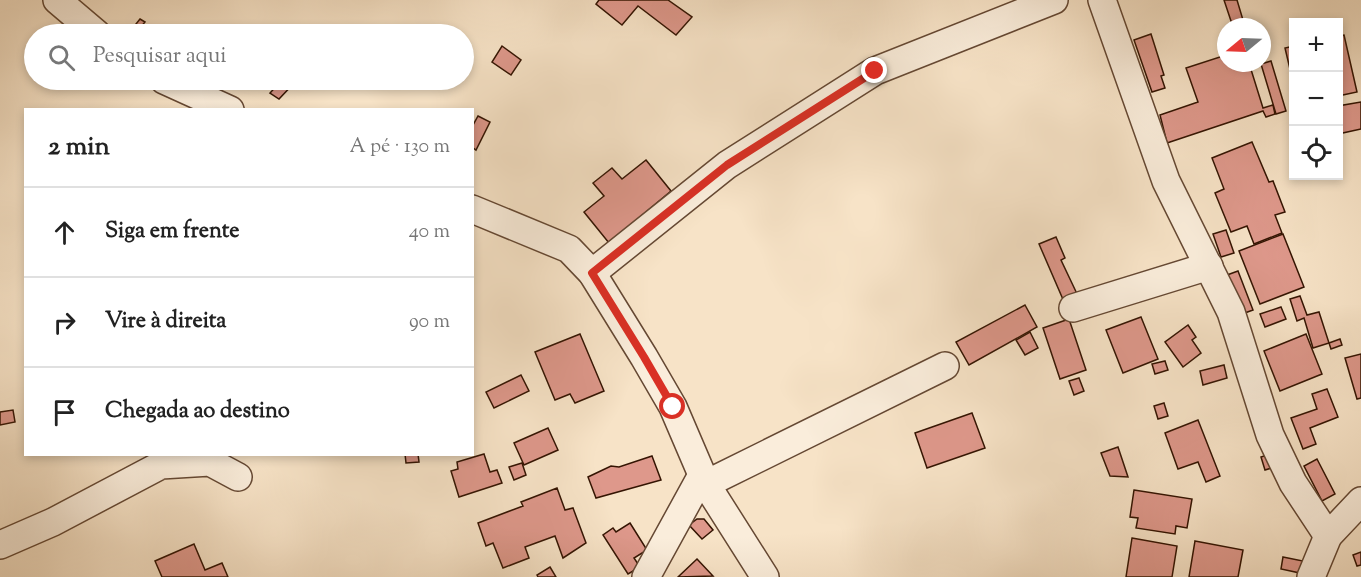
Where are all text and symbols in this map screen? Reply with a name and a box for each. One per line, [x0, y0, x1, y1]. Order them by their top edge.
north arrow [1217, 18, 1271, 72]
map controls [1289, 18, 1343, 180]
button: + [1289, 18, 1343, 72]
search box [24, 24, 474, 90]
icon: search [45, 41, 78, 74]
text: Pesquisar aqui [93, 41, 227, 73]
route end [861, 57, 887, 83]
button: − [1289, 72, 1343, 126]
button: locate [1289, 126, 1343, 180]
text: 2 min [48, 129, 110, 166]
text: A pé · 130 m [349, 133, 450, 162]
icon: ahead [48, 216, 81, 249]
text: Siga em frente [105, 216, 240, 248]
text: 40 m [409, 218, 450, 247]
icon: right [48, 306, 81, 339]
text: Vire à direita [105, 306, 227, 338]
text: 90 m [409, 308, 450, 337]
route start [659, 393, 685, 419]
icon: arrive [48, 396, 81, 429]
text: Chegada ao destino [105, 396, 290, 428]

